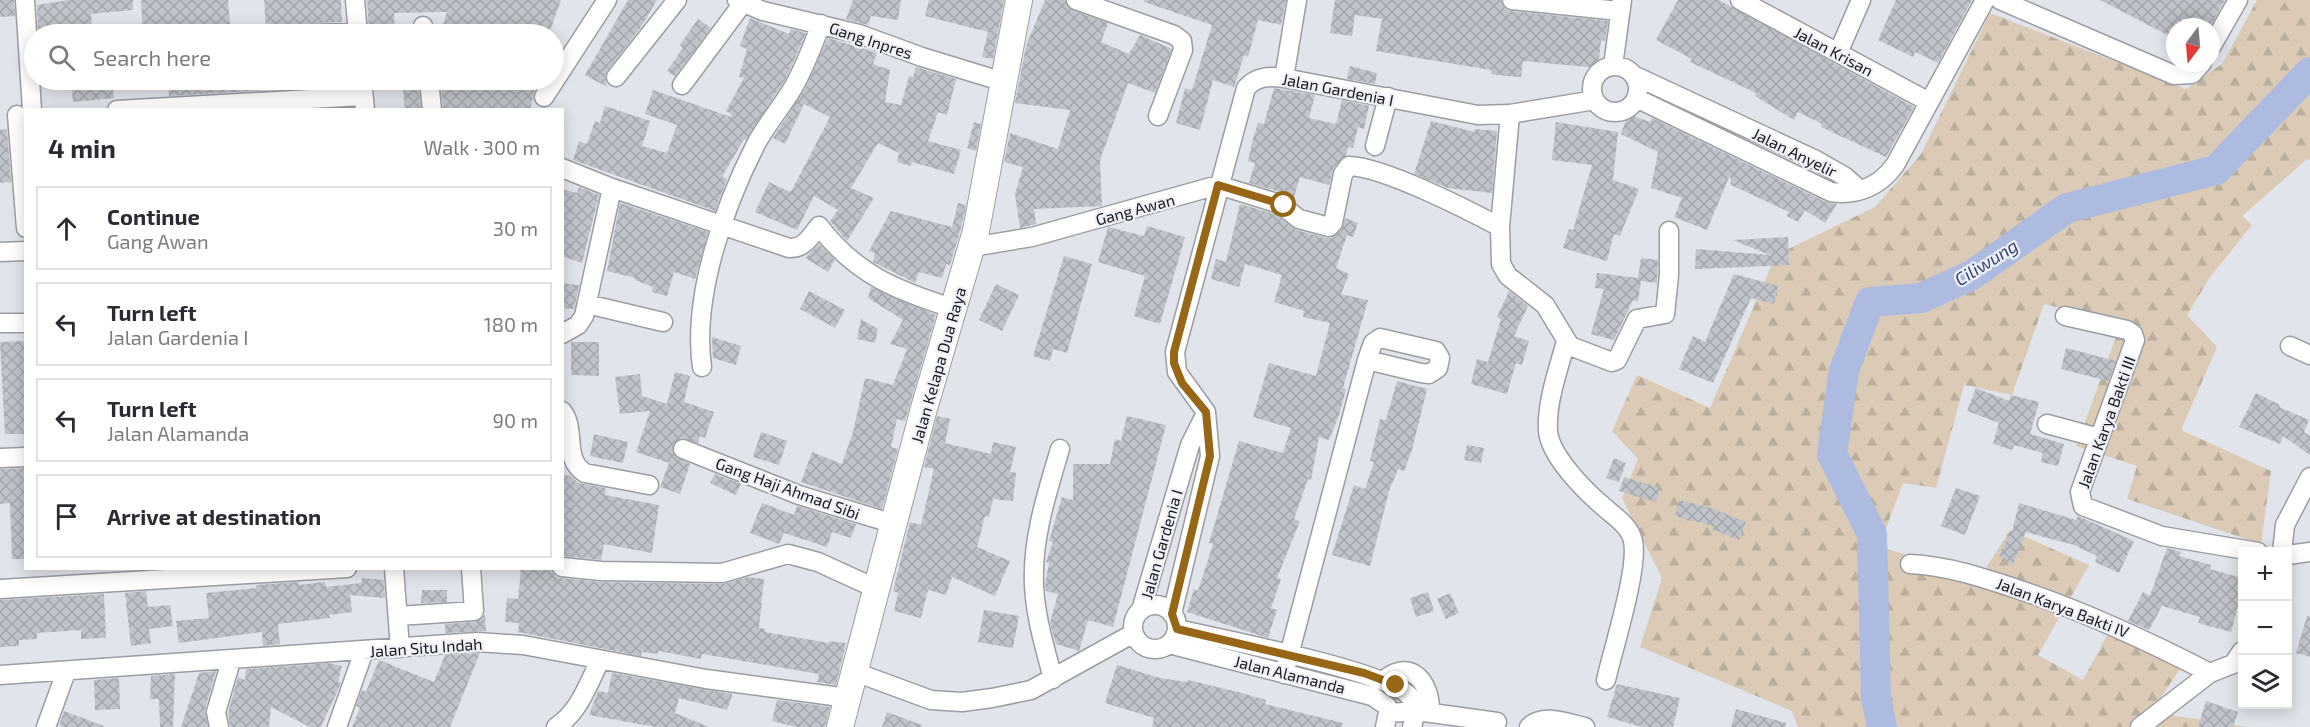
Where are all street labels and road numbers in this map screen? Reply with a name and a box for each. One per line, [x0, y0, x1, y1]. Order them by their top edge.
street label: Gang Inpres [827, 18, 915, 62]
street label: Jalan Krisan [1791, 22, 1877, 80]
street label: Jalan Gardenia I [1281, 69, 1395, 109]
street label: Jalan Anyelir [1750, 123, 1841, 181]
street label: Gang Awan [1093, 189, 1177, 229]
street label: Jalan Kelapa Dua Raya [907, 285, 969, 445]
street label: Jalan Karya Bakti III [2073, 353, 2139, 491]
street label: Gang Haji Ahmad Sibi [713, 453, 863, 524]
street label: Jalan Gardenia I [1136, 487, 1186, 601]
street label: Jalan Karya Bakti IV [1994, 573, 2132, 641]
street label: Jalan Situ Indah [369, 634, 483, 660]
street label: Jalan Alamanda [1233, 651, 1347, 697]

